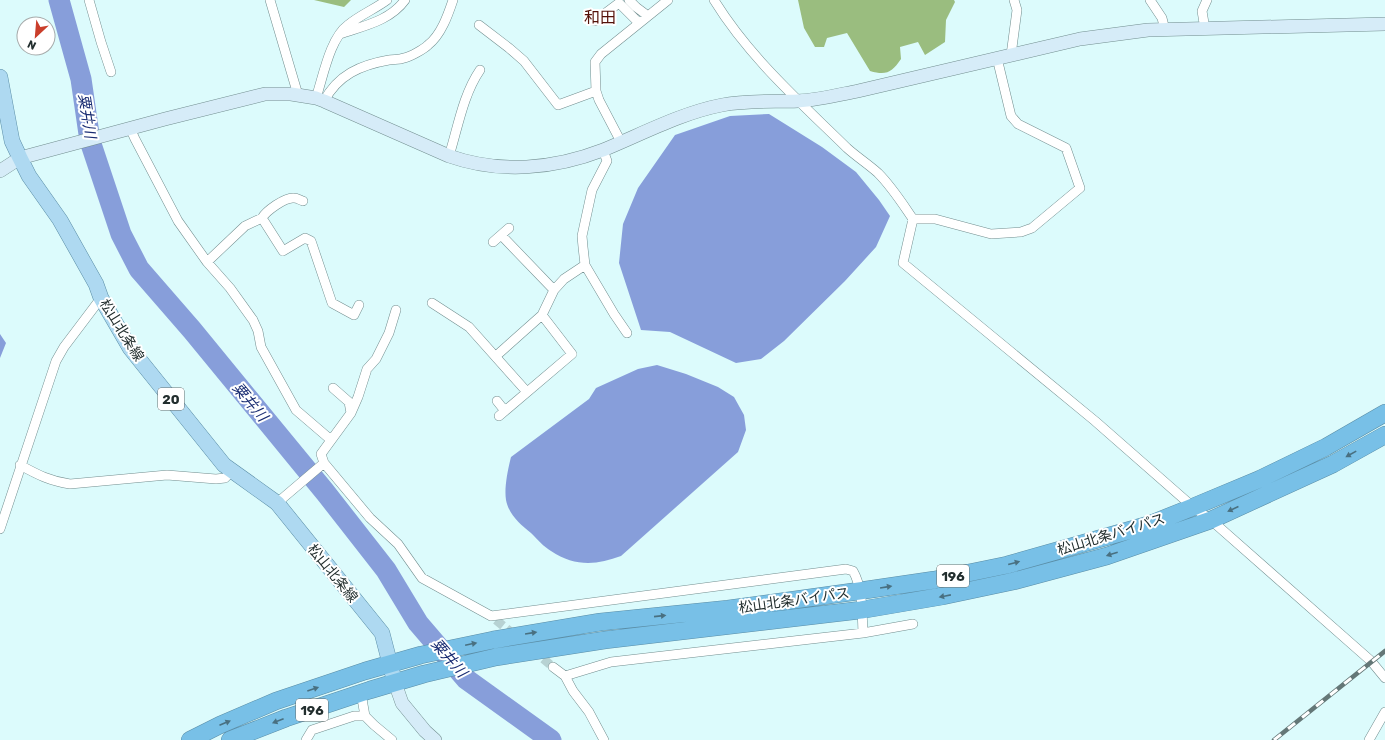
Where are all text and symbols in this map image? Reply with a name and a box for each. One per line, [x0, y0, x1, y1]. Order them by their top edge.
district label: 和田 [584, 8, 616, 27]
north arrow [16, 16, 56, 56]
text: N [25, 37, 38, 52]
water label: 粟井川 [75, 92, 100, 142]
street label: 松山北条線 [96, 296, 147, 364]
water label: 粟井川 [229, 379, 273, 427]
road number: 20 [158, 388, 184, 410]
one-way arrow [1345, 450, 1357, 457]
one-way arrow [1228, 506, 1239, 512]
street label: 松山北条バイパス [1055, 510, 1167, 559]
street label: 松山北条線 [304, 541, 361, 606]
one-way arrow [1105, 551, 1117, 557]
one-way arrow [1008, 560, 1020, 566]
road number: 196 [937, 565, 969, 587]
street label: 松山北条バイパス [738, 584, 851, 617]
one-way arrow [880, 584, 892, 590]
one-way arrow [939, 593, 951, 599]
one-way arrow [654, 612, 666, 619]
one-way arrow [525, 630, 537, 636]
water label: 粟井川 [427, 635, 472, 682]
one-way arrow [465, 641, 477, 647]
one-way arrow [307, 685, 319, 691]
road number: 196 [296, 699, 328, 721]
one-way arrow [272, 719, 284, 725]
one-way arrow [219, 720, 231, 726]

